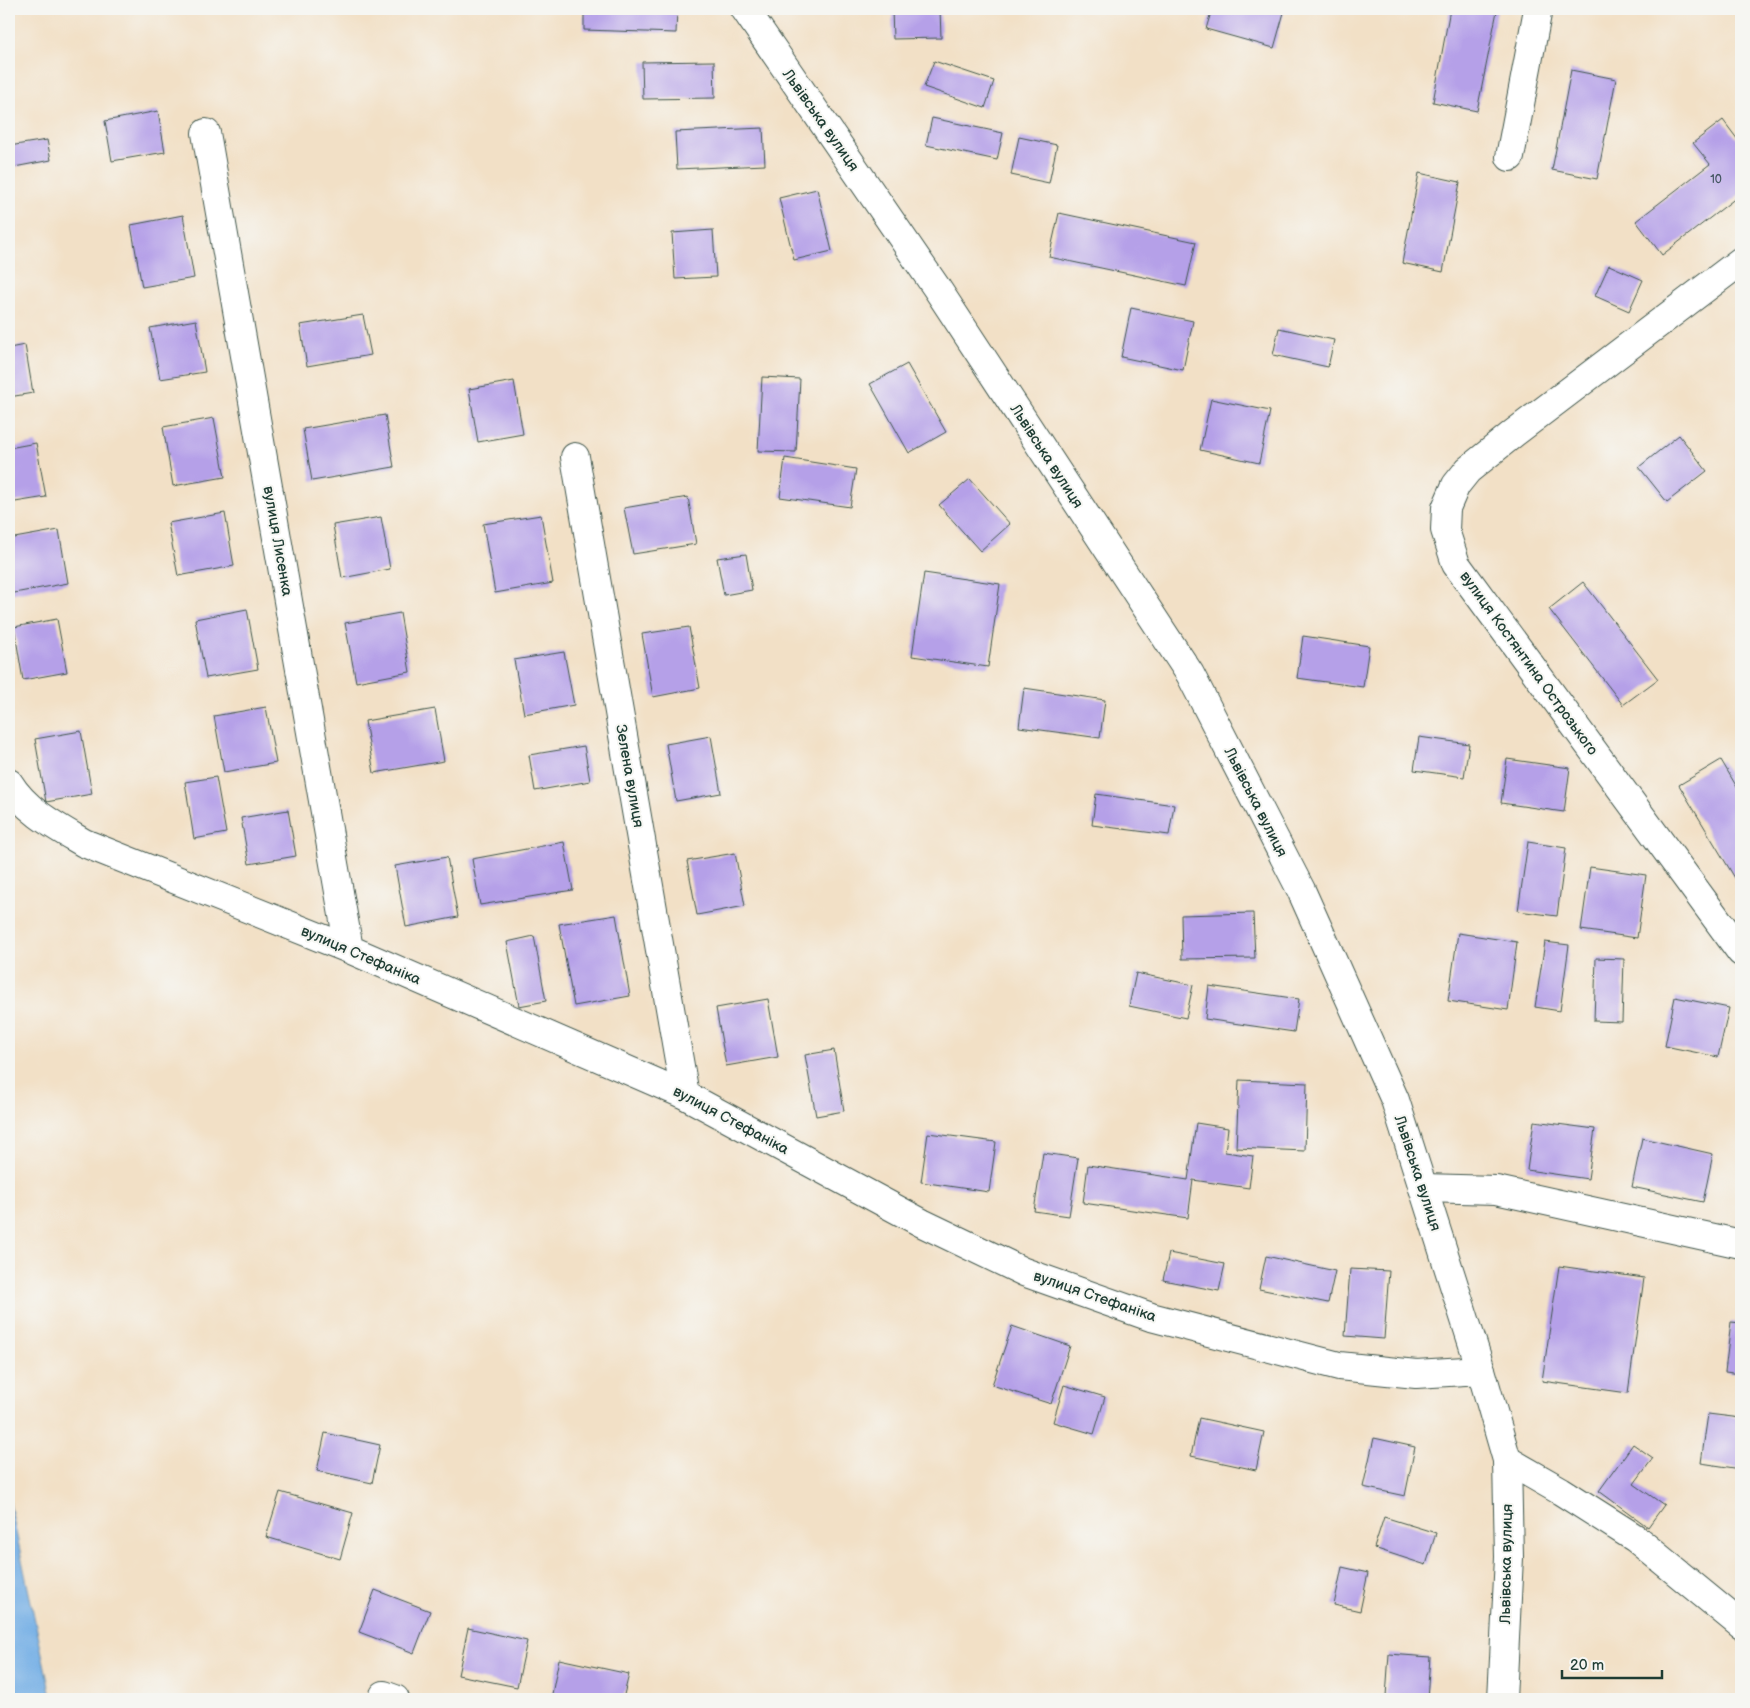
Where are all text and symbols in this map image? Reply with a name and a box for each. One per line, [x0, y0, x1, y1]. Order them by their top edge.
street label: Львівська вулиця [778, 65, 863, 175]
house number: 10 [1710, 172, 1722, 187]
street label: Львівська вулиця [1005, 400, 1087, 512]
street label: вулиця Лисенка [258, 484, 297, 598]
street label: вулиця Костянтина Острозького [1455, 567, 1602, 759]
street label: Зелена вулиця [611, 723, 648, 829]
street label: Львівська вулиця [1219, 743, 1291, 860]
street label: вулиця Стефаніка [298, 922, 424, 989]
street label: вулиця Стефаніка [670, 1082, 792, 1159]
street label: Львівська вулиця [1390, 1112, 1445, 1233]
street label: вулиця Стефаніка [1031, 1267, 1159, 1326]
street label: Львівська вулиця [1496, 1504, 1517, 1625]
scale bar [1562, 1648, 1662, 1680]
text: 20 m [1570, 1656, 1604, 1675]

